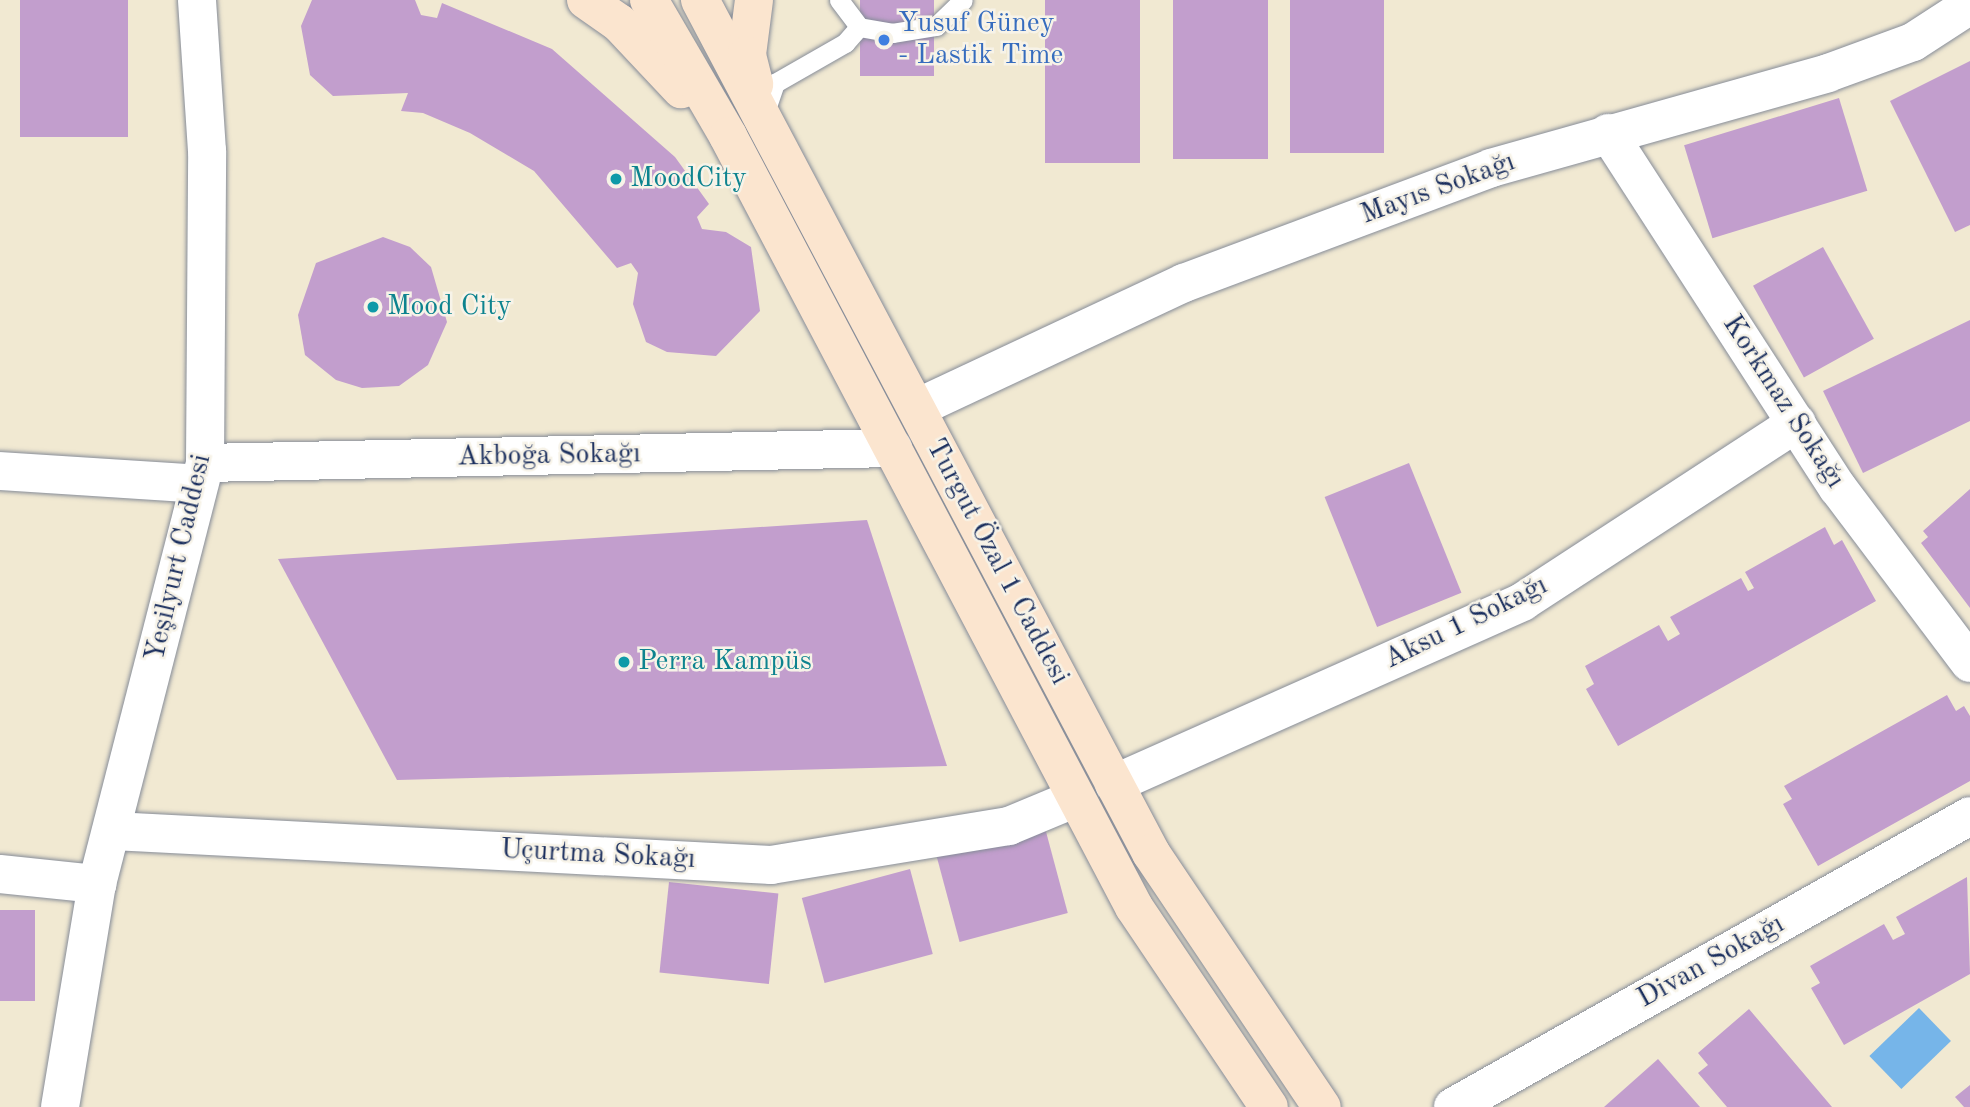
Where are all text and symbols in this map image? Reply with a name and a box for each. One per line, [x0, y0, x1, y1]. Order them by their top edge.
place label: Yusuf Güney - Lastik Time [898, 7, 1063, 73]
marker: Yusuf Güney - Lastik Time [876, 32, 892, 48]
street label: Mayıs Sokağı [1356, 146, 1520, 232]
place label: MoodCity [630, 162, 747, 196]
marker: MoodCity [608, 171, 624, 187]
place label: Mood City [387, 290, 512, 324]
marker: Mood City [365, 299, 381, 315]
street label: Korkmaz Sokağı [1715, 309, 1851, 495]
street label: Turgut Özal 1 Caddesi [918, 433, 1076, 691]
street label: Akboğa Sokağı [457, 438, 641, 474]
street label: Yeşilyurt Caddesi [139, 451, 219, 665]
street label: Aksu 1 Sokağı [1379, 569, 1553, 677]
place label: Perra Kampüs [638, 645, 812, 679]
marker: Perra Kampüs [616, 654, 632, 670]
street label: Uçurtma Sokağı [500, 833, 696, 877]
street label: Divan Sokağı [1632, 908, 1790, 1016]

